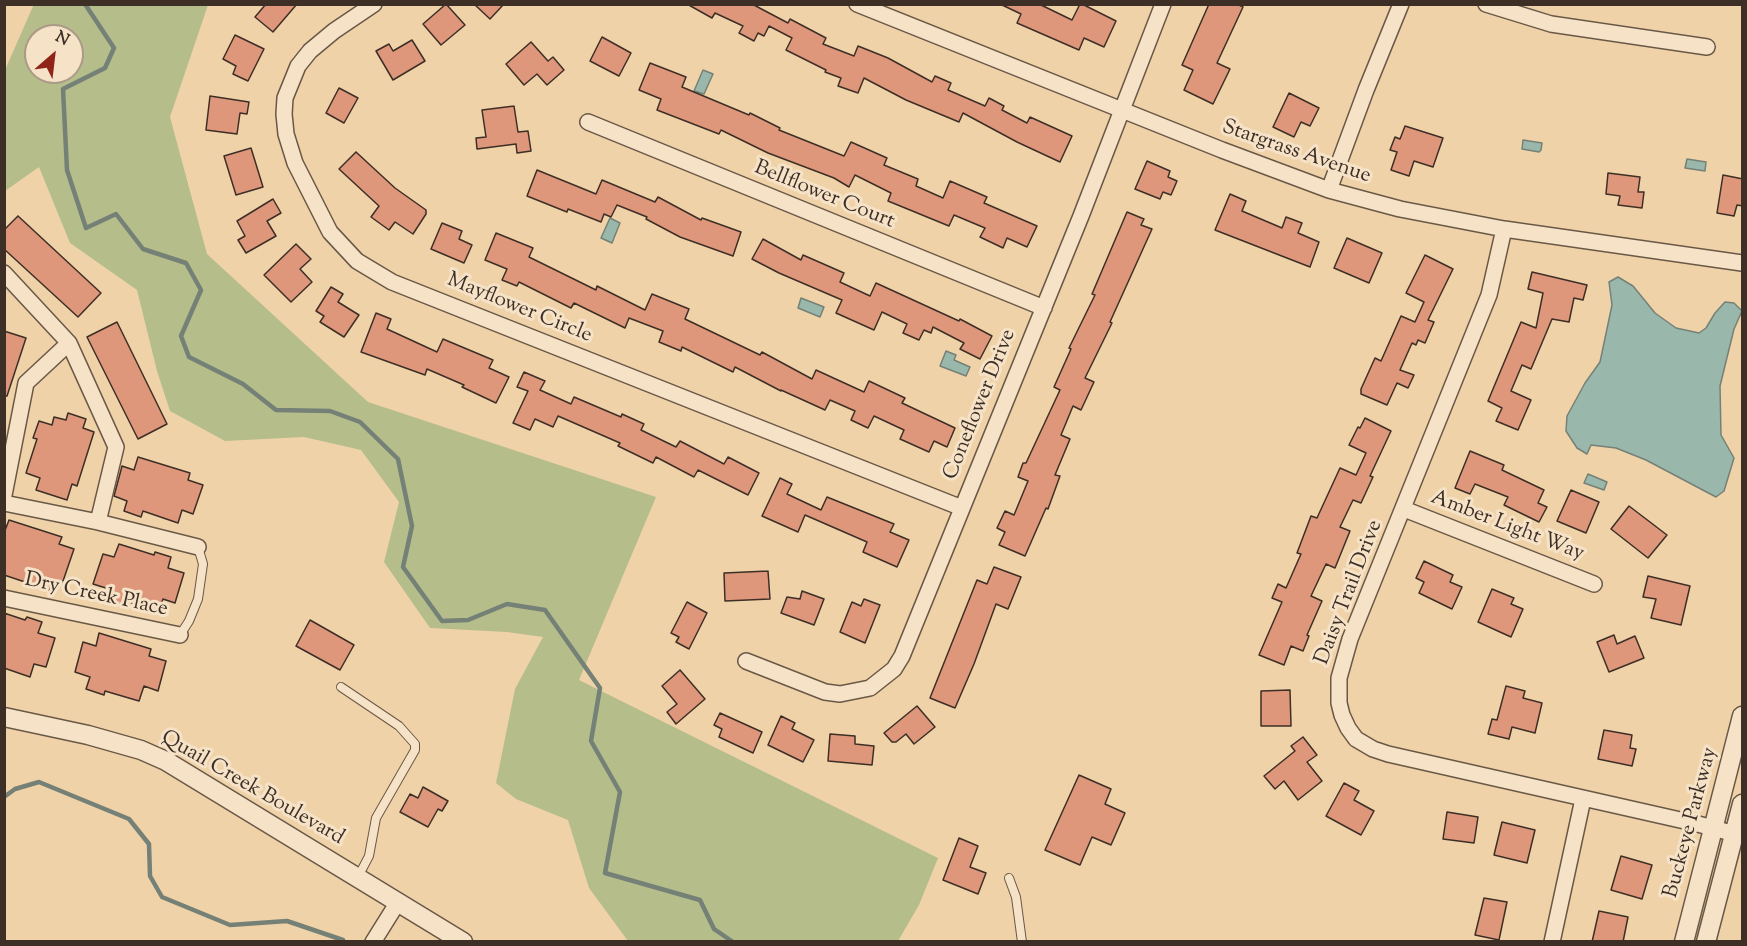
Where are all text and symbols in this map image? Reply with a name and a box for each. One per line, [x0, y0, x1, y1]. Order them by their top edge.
north arrow [24, 24, 84, 84]
text: N [51, 26, 73, 53]
street label: Stargrass Avenue [1218, 116, 1374, 190]
street label: Bellflower Court [750, 156, 898, 236]
street label: Mayflower Circle [443, 269, 595, 349]
street label: Coneflower Drive [939, 326, 1023, 484]
street label: Amber Light Way [1427, 486, 1587, 568]
street label: Daisy Trail Drive [1311, 517, 1389, 669]
street label: Dry Creek Place [22, 569, 170, 623]
street label: Quail Creek Boulevard [156, 726, 348, 852]
street label: Buckeye Parkway [1660, 745, 1724, 901]

